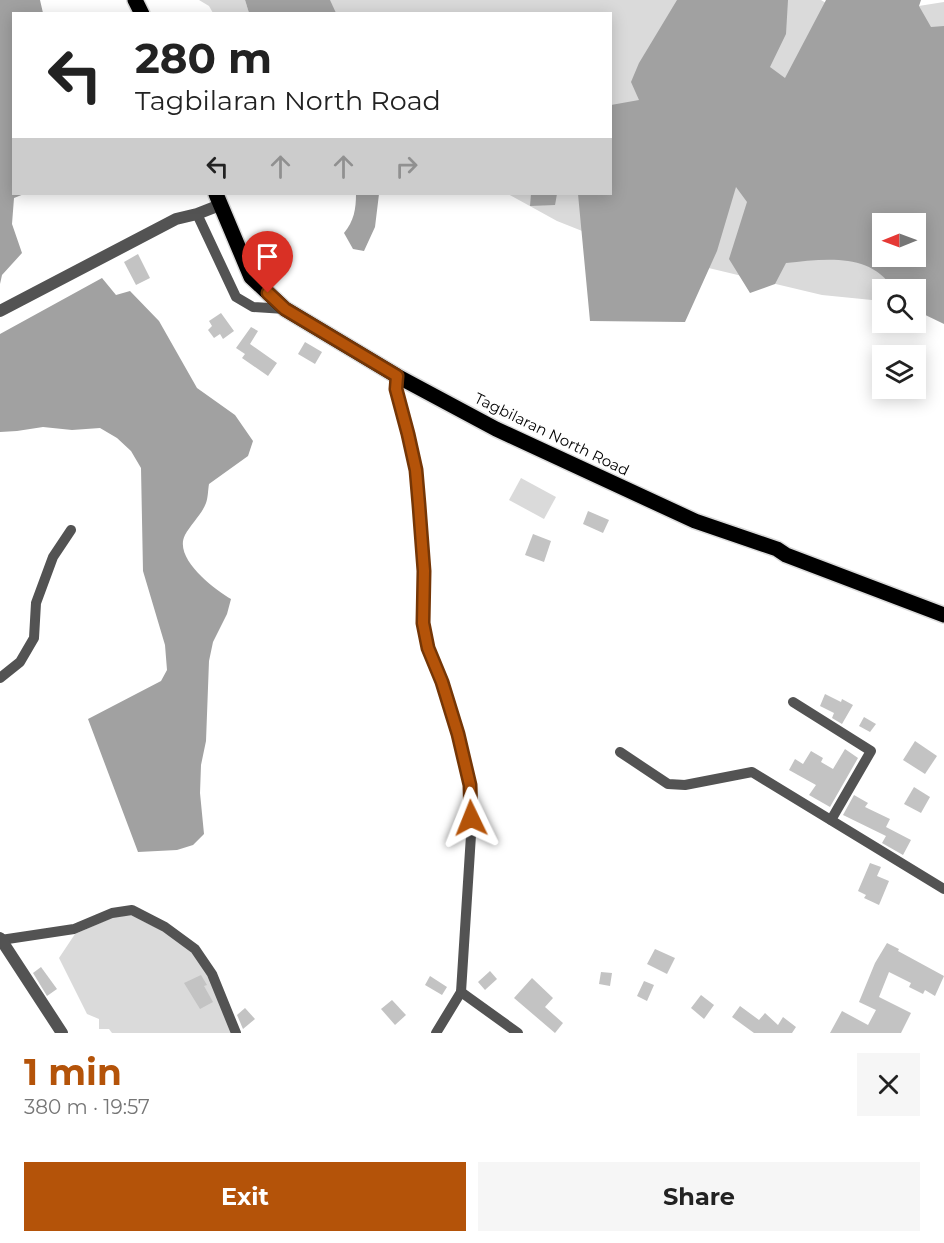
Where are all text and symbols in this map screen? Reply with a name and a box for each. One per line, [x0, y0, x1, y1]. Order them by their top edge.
text: 280 m [135, 32, 272, 84]
icon: left [36, 36, 114, 114]
text: Tagbilaran North Road [135, 84, 441, 117]
icon: left [201, 150, 234, 183]
icon: ahead [264, 150, 297, 183]
icon: ahead [327, 150, 360, 183]
icon: right [390, 150, 423, 183]
north arrow [872, 213, 926, 267]
map controls [872, 213, 926, 399]
pin [242, 231, 293, 293]
icon: arrive [251, 240, 284, 273]
button: search [872, 279, 926, 333]
button: layers [872, 345, 926, 399]
street label: Tagbilaran North Road [471, 388, 633, 480]
position arrow [439, 786, 503, 850]
text: 1 min [24, 1050, 122, 1094]
button: close [857, 1053, 920, 1116]
text: 380 m · 19:57 [24, 1095, 150, 1119]
button: Exit [24, 1162, 466, 1231]
button: Share [478, 1162, 920, 1231]

